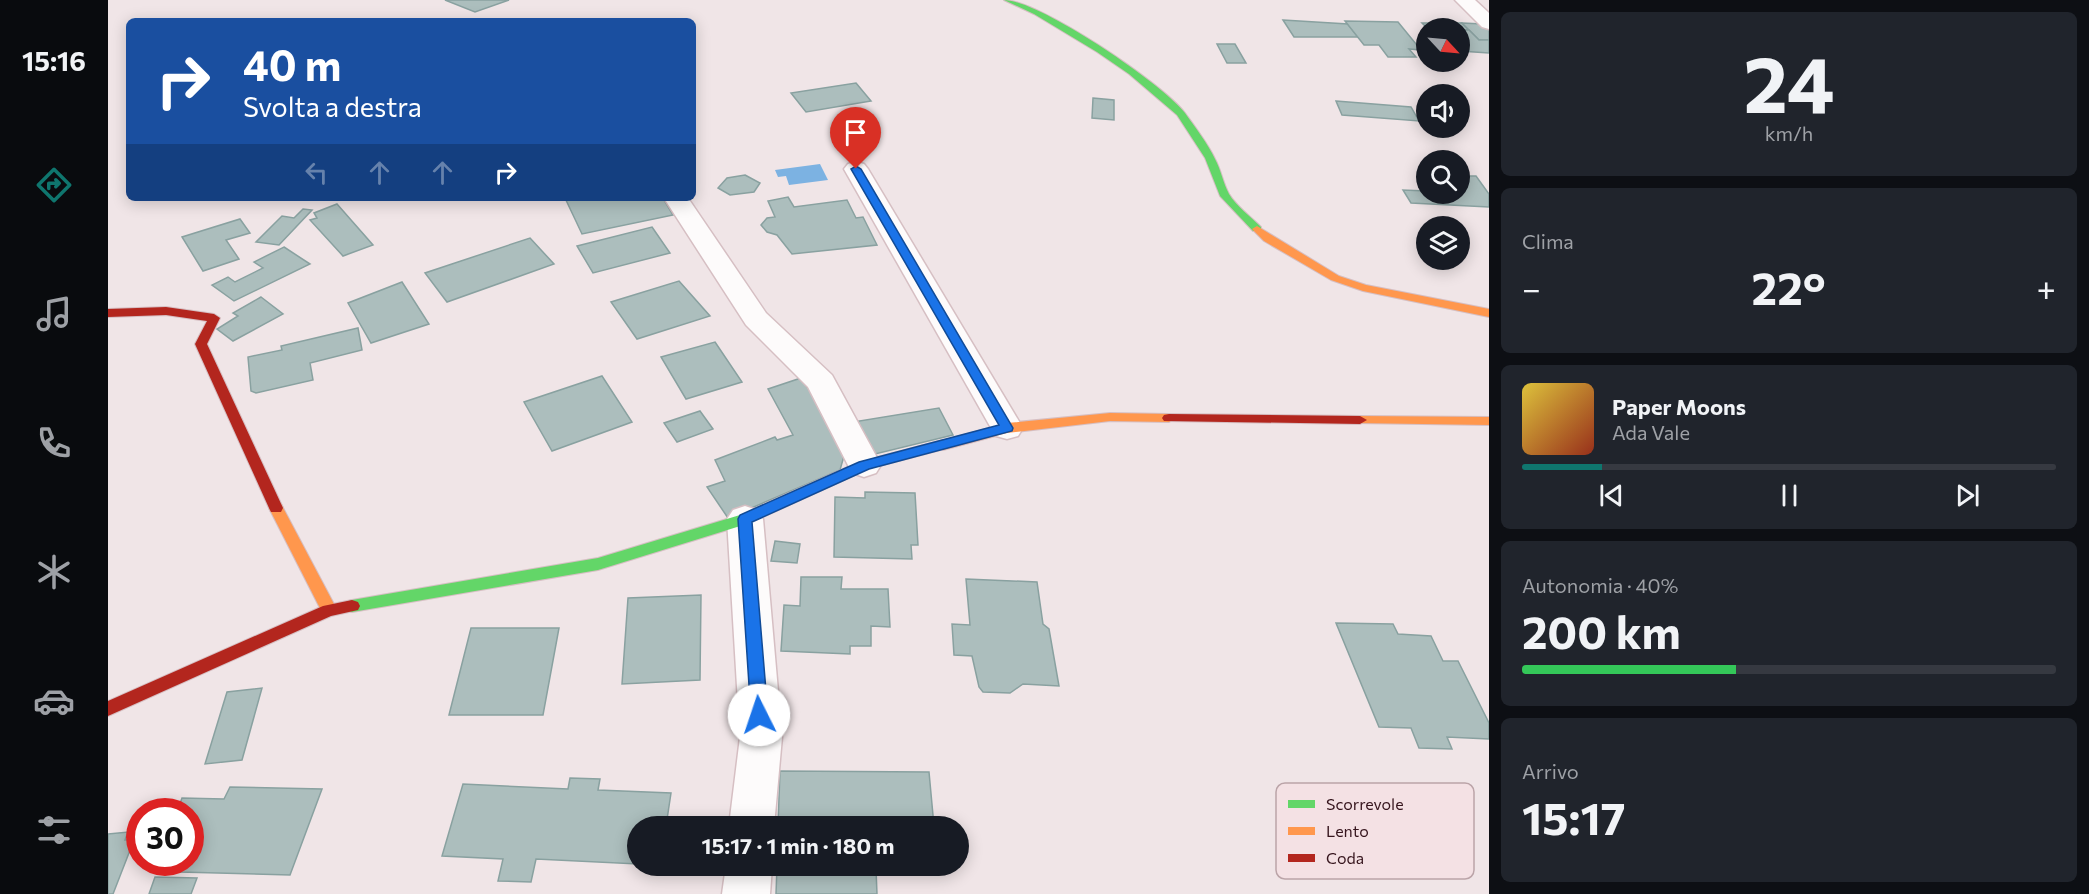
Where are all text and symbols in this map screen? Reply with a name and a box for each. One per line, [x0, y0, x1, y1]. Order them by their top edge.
north arrow [1416, 18, 1470, 72]
map controls [1416, 18, 1470, 270]
text: 24 [1743, 34, 1835, 129]
text: 40 m [243, 38, 341, 90]
icon: right [144, 42, 222, 120]
text: 15:16 [22, 44, 86, 77]
button: sound [1416, 84, 1470, 138]
text: Svolta a destra [243, 90, 422, 123]
pin [830, 107, 881, 169]
icon: arrive [839, 116, 872, 149]
text: km/h [1765, 121, 1813, 145]
button: search [1416, 150, 1470, 204]
icon: left [300, 156, 333, 189]
icon: ahead [363, 156, 396, 189]
icon: ahead [426, 156, 459, 189]
icon: right [489, 156, 522, 189]
icon: directions [33, 164, 75, 206]
button: layers [1416, 216, 1470, 270]
text: Clima [1522, 229, 1574, 253]
text: 22° [1752, 259, 1826, 314]
text: − [1522, 267, 1541, 308]
text: + [2037, 267, 2056, 308]
icon: music [33, 293, 75, 335]
text: Paper Moons [1612, 393, 1746, 420]
text: Ada Vale [1612, 420, 1690, 444]
icon: phone [33, 422, 75, 464]
icon: previous [1595, 479, 1628, 512]
icon: pause [1773, 479, 1806, 512]
icon: next [1951, 479, 1984, 512]
icon: climate [33, 551, 75, 593]
text: Autonomia · 40% [1522, 573, 1678, 597]
text: 200 km [1522, 603, 1681, 658]
icon: car [33, 680, 75, 722]
position arrow [727, 683, 791, 747]
text: Arrivo [1522, 759, 1579, 783]
legend [1276, 783, 1474, 879]
text: 15:17 [1522, 789, 1626, 844]
text: Scorrevole [1326, 794, 1404, 813]
speed limit sign: 30 [126, 798, 204, 876]
icon: filters [33, 809, 75, 851]
text: Lento [1326, 821, 1369, 840]
text: 15:17 · 1 min · 180 m [702, 832, 894, 859]
text: Coda [1326, 848, 1364, 867]

